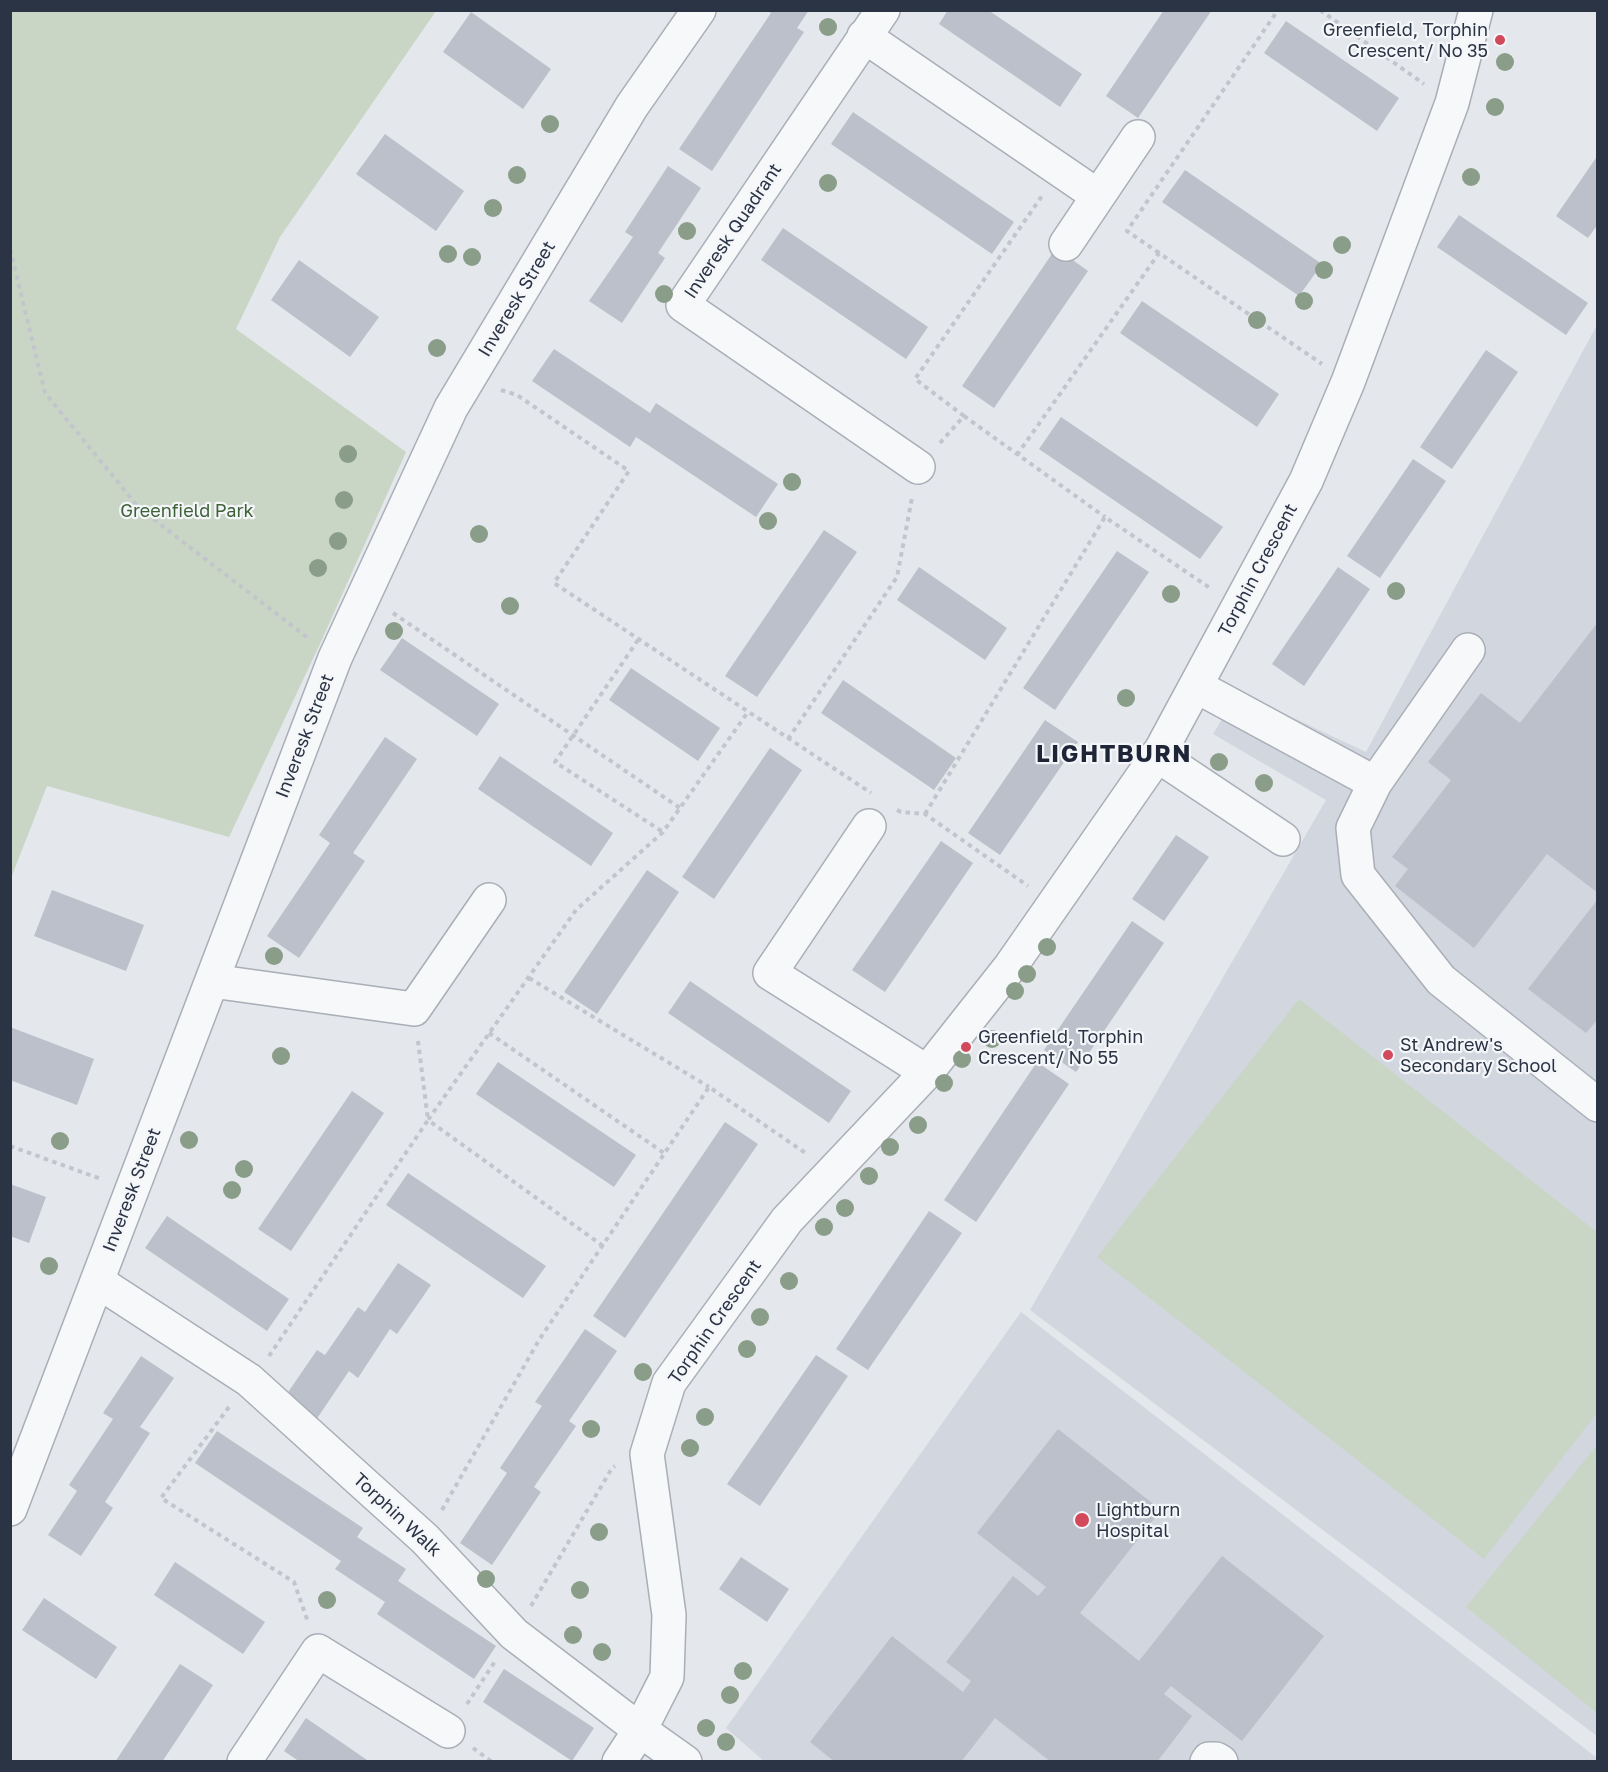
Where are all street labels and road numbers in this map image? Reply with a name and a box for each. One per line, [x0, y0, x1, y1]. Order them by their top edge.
street label: Inveresk Quadrant [680, 159, 786, 303]
street label: Inveresk Street [474, 237, 560, 361]
street label: Torphin Crescent [1214, 500, 1302, 640]
street label: Inveresk Street [271, 671, 339, 801]
street label: Inveresk Street [98, 1125, 166, 1255]
street label: Torphin Crescent [664, 1255, 766, 1389]
street label: Torphin Walk [348, 1469, 446, 1561]

